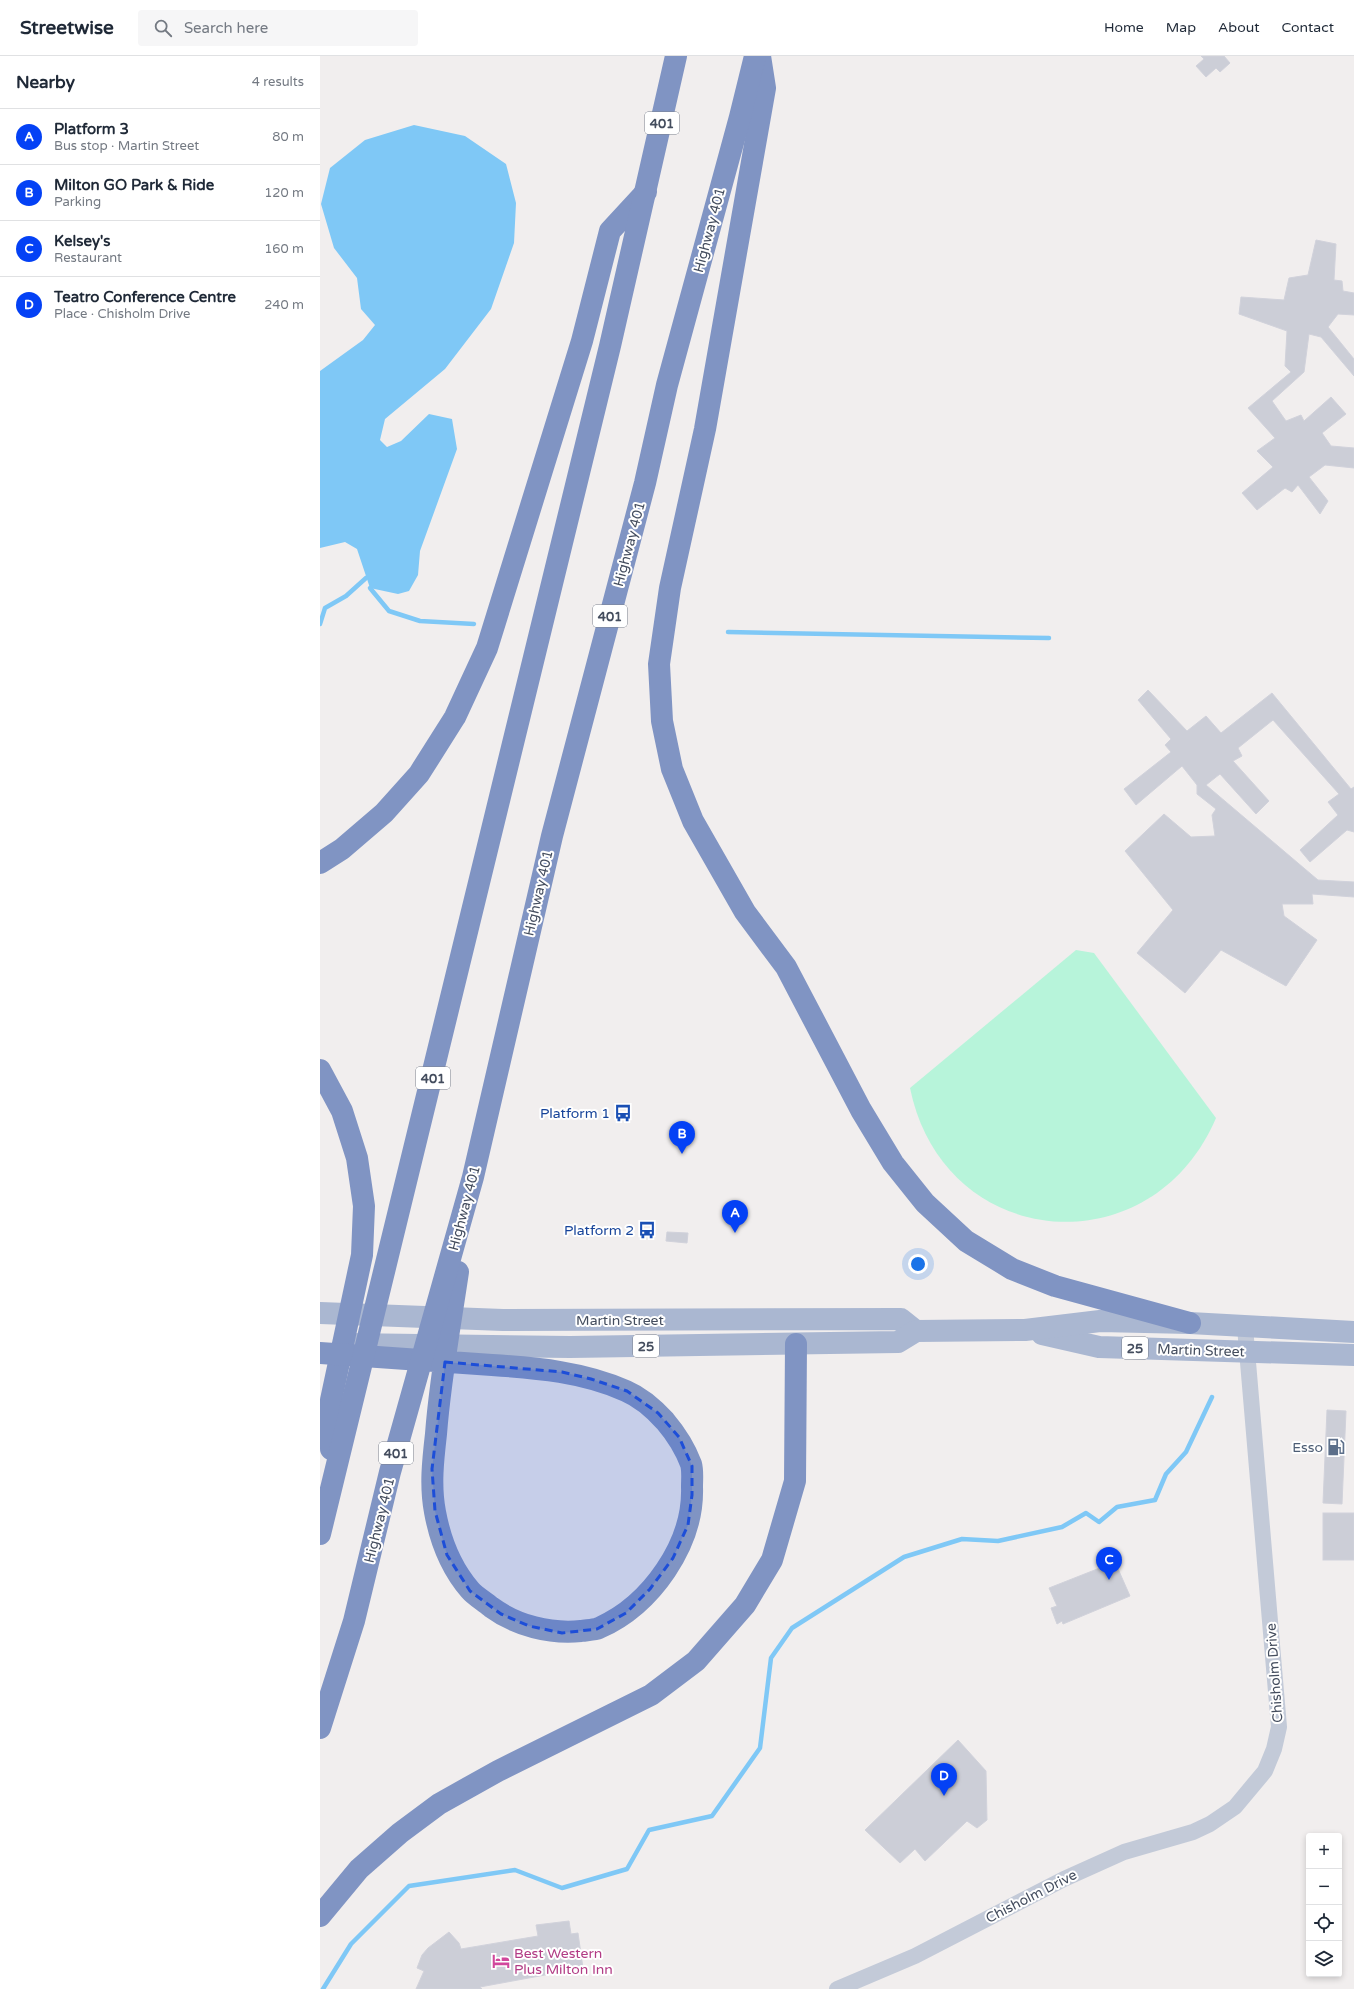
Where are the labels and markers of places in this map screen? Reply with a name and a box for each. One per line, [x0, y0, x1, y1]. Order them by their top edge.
bus stop icon: Platform 1 [613, 1103, 633, 1123]
place label: Platform 1 [540, 1105, 610, 1122]
pin: B [669, 1121, 695, 1154]
pin: A [722, 1200, 748, 1233]
bus stop icon: Platform 2 [637, 1220, 657, 1240]
place label: Platform 2 [564, 1222, 634, 1239]
fuel station icon: Esso [1326, 1437, 1346, 1457]
place label: Esso [1292, 1439, 1323, 1456]
pin: C [1096, 1547, 1122, 1580]
pin: D [931, 1763, 957, 1796]
place label: Best Western Plus Milton Inn [514, 1945, 613, 1978]
hotel icon: Best Western Plus Milton Inn [491, 1951, 511, 1971]

